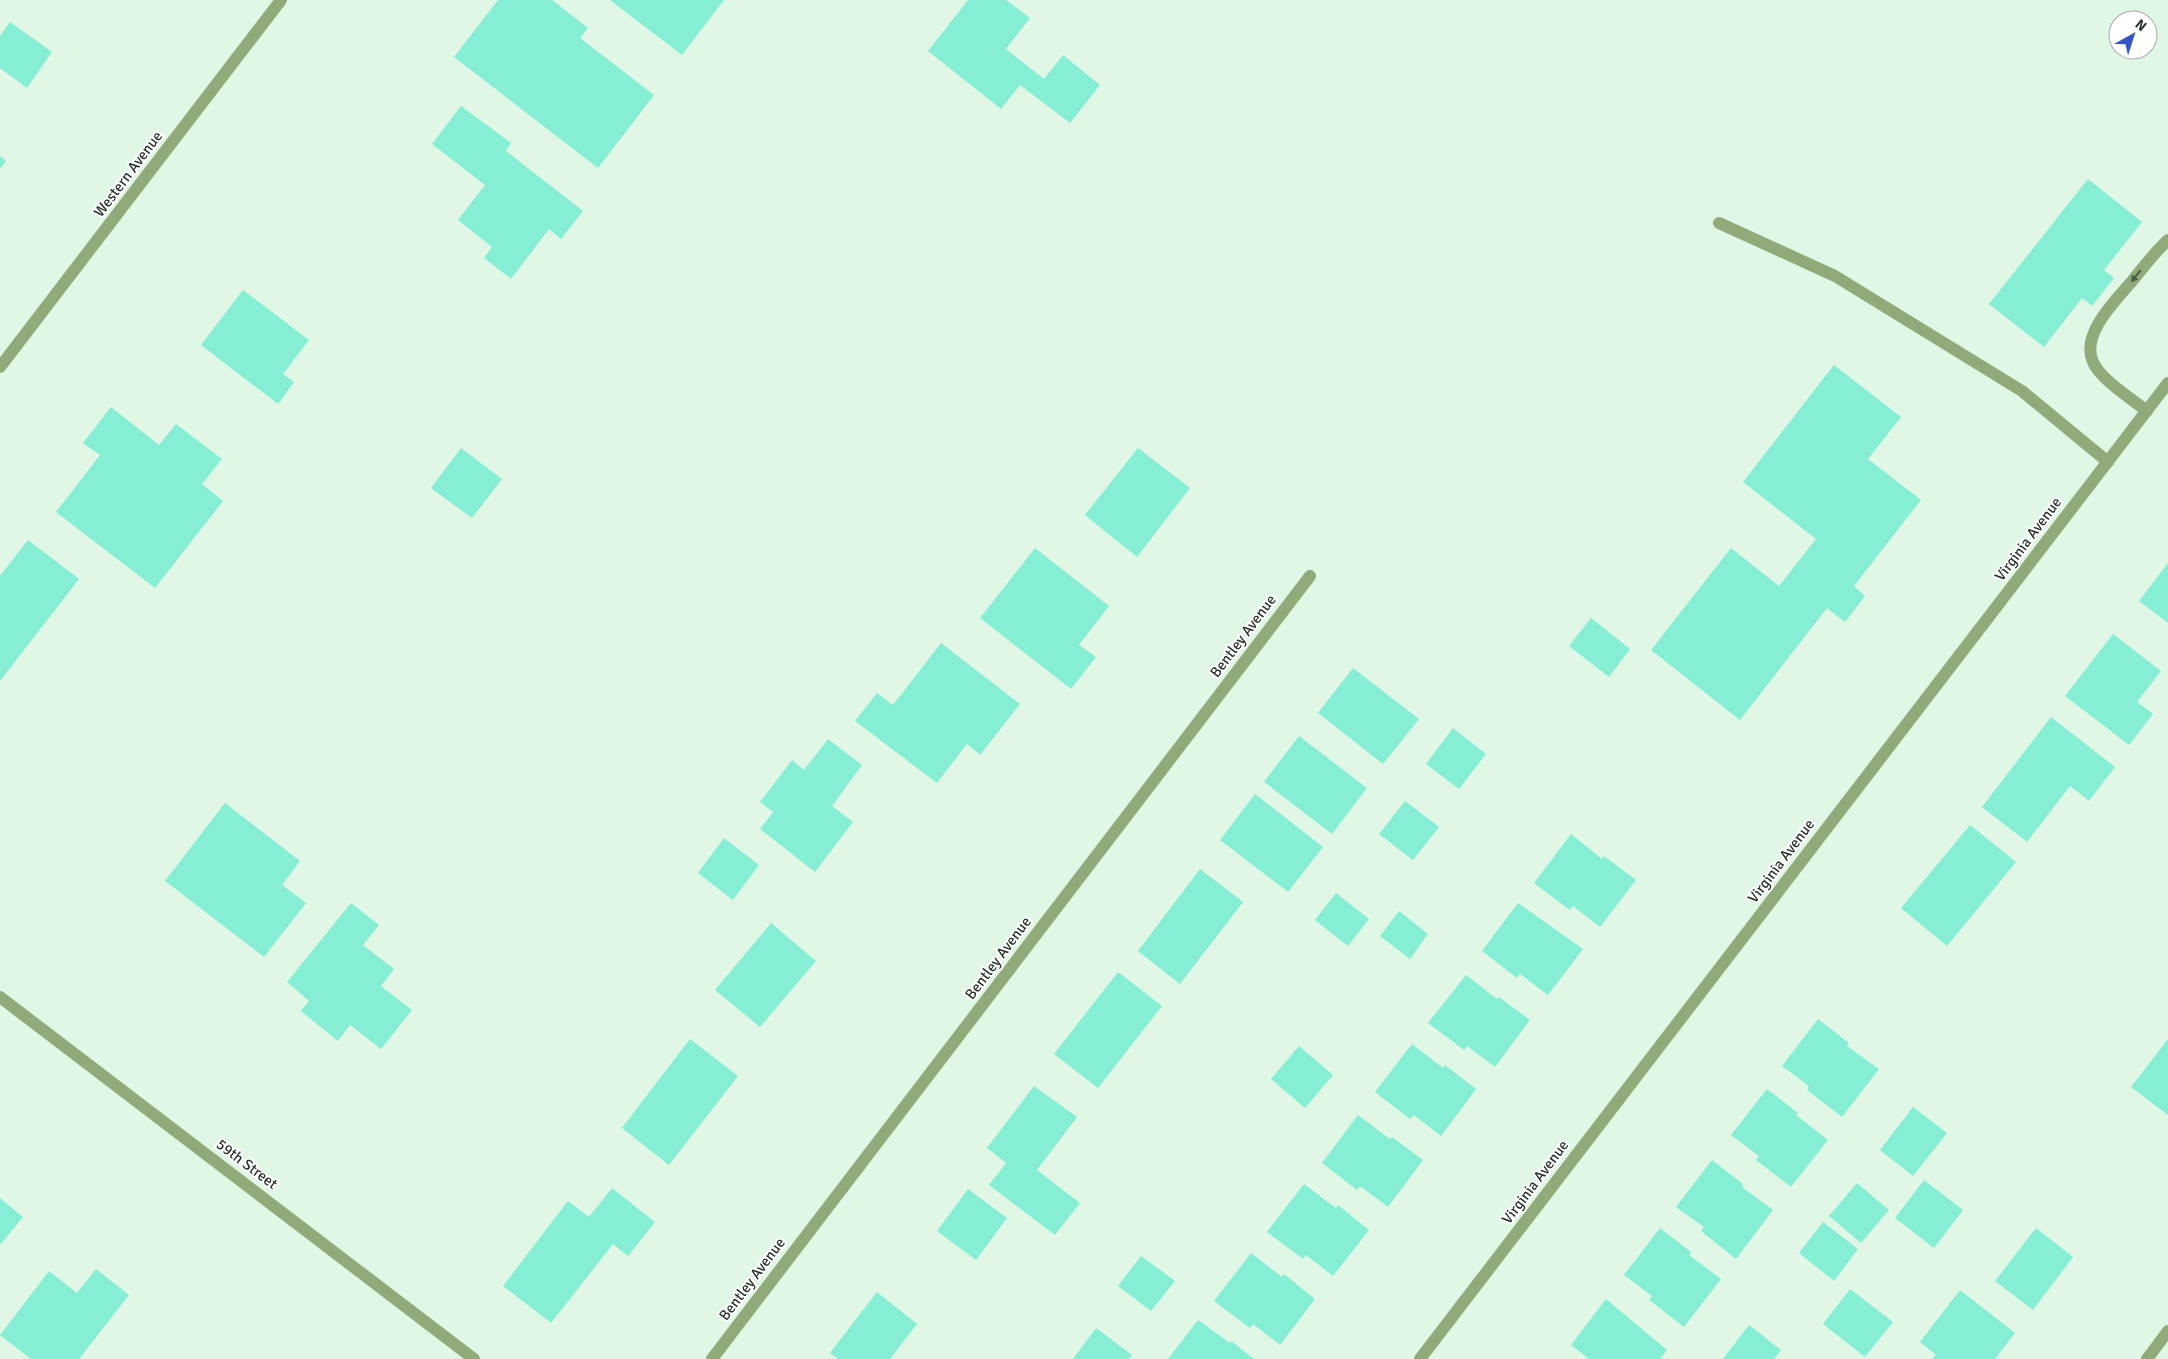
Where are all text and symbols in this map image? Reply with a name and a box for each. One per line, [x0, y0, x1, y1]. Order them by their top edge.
north arrow [2108, 10, 2158, 60]
text: N [2132, 16, 2150, 35]
street label: Western Avenue [90, 128, 166, 220]
one-way arrow [2130, 270, 2141, 283]
street label: Virginia Avenue [1991, 494, 2065, 584]
street label: Bentley Avenue [1206, 591, 1280, 681]
street label: Virginia Avenue [1744, 816, 1818, 906]
street label: Bentley Avenue [961, 913, 1035, 1003]
street label: 59th Street [213, 1135, 281, 1193]
street label: Virginia Avenue [1498, 1137, 1572, 1227]
street label: Bentley Avenue [715, 1234, 789, 1324]

